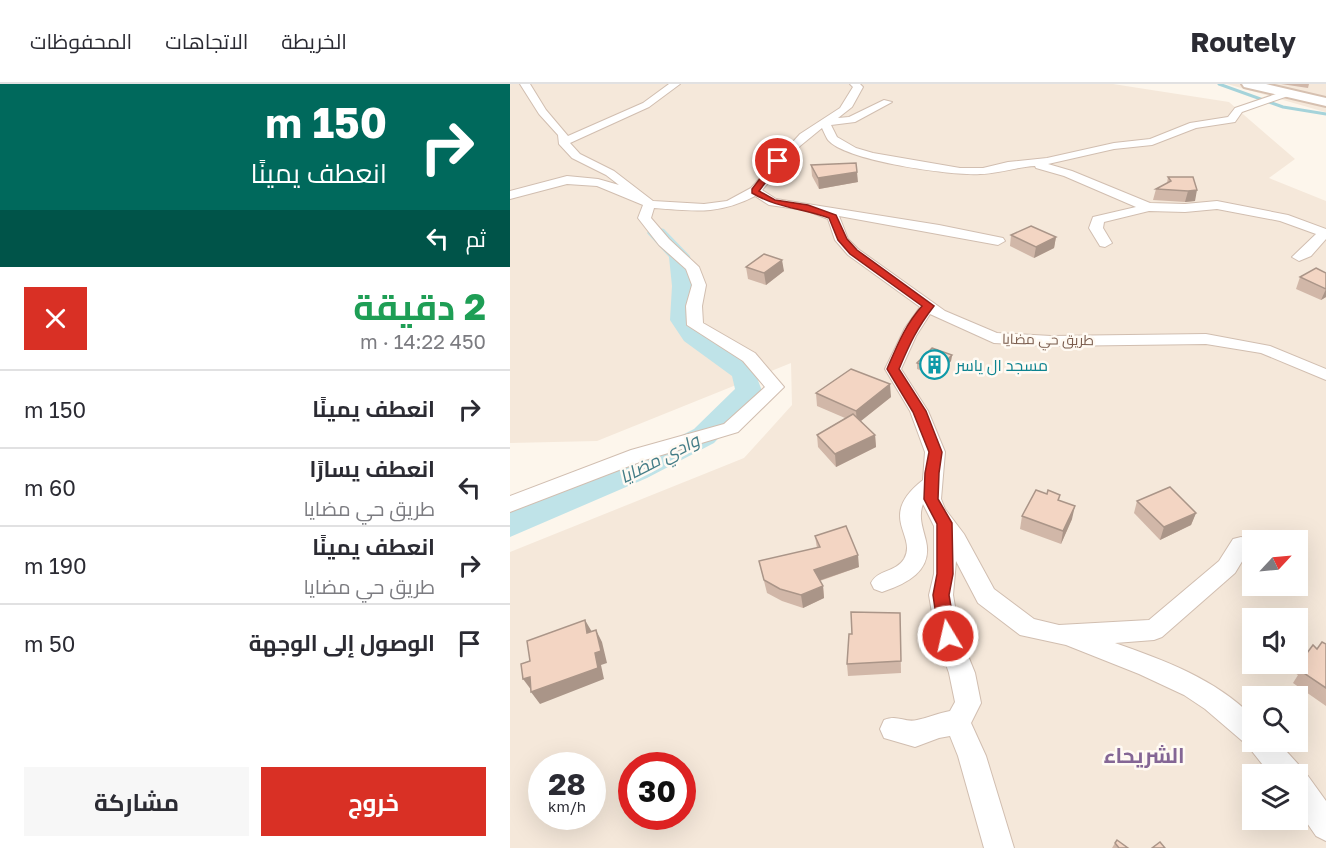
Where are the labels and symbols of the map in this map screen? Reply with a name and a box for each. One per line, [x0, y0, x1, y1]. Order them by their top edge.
pin [752, 135, 803, 186]
street label: طريق حي مضايا [1002, 330, 1094, 352]
building icon: مسجد ال ياسر [919, 349, 951, 381]
place label: مسجد ال ياسر [955, 355, 1048, 376]
water label: وادي مضايا [616, 428, 705, 491]
north arrow [1242, 530, 1308, 596]
position arrow [916, 604, 980, 668]
district label: الشريحاء [1103, 742, 1185, 768]
speed limit sign: 30 [618, 752, 696, 830]

